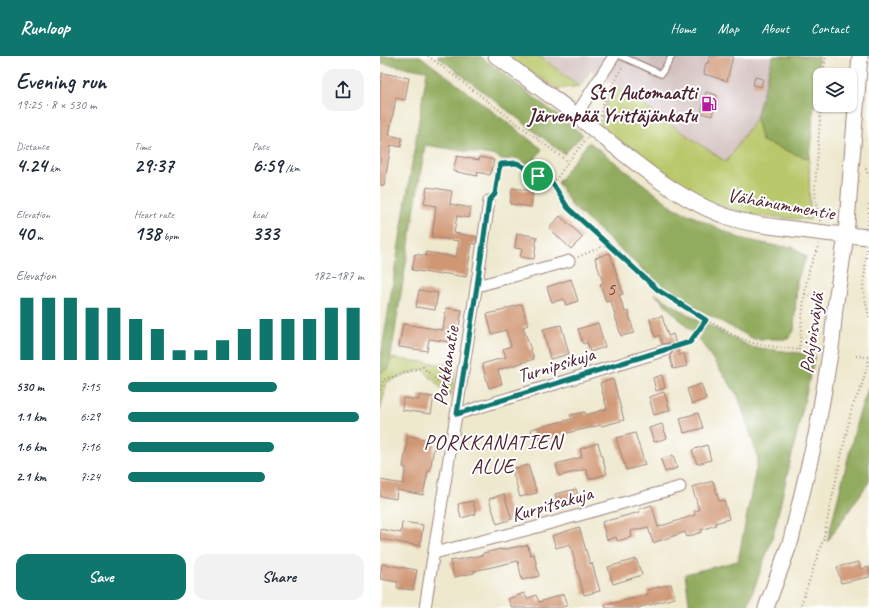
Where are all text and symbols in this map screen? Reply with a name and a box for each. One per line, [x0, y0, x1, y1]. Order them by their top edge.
text: Runloop [20, 16, 70, 40]
text: Home [670, 20, 696, 37]
text: Map [718, 20, 739, 37]
text: About [761, 20, 789, 37]
text: Contact [811, 20, 849, 37]
text: Evening run [16, 68, 106, 96]
map controls [813, 68, 857, 112]
button: layers [813, 68, 857, 112]
button: share [322, 69, 364, 111]
place label: St1 Automaatti Järvenpää Yrittäjänkatu [526, 80, 700, 128]
fuel station icon: St1 Automaatti Järvenpää Yrittäjänkatu [700, 95, 718, 113]
text: 19:25 · 8 × 530 m [16, 97, 97, 113]
text: Distance [16, 139, 49, 153]
text: Time [134, 139, 151, 153]
text: Pace [252, 139, 269, 153]
text: 4.24 [16, 153, 47, 178]
text: 29:37 [134, 153, 174, 178]
text: 6:59 [252, 153, 283, 178]
pin [521, 159, 555, 193]
text: km [47, 161, 60, 175]
text: /km [283, 161, 300, 175]
icon: arrive [527, 165, 549, 187]
street label: Vähänummentie [725, 182, 838, 226]
text: Elevation [16, 207, 50, 221]
text: Heart rate [134, 207, 174, 221]
text: kcal [252, 207, 267, 221]
text: 40 [16, 221, 34, 246]
text: 138 [134, 221, 161, 246]
text: 333 [252, 221, 279, 246]
text: m [34, 229, 43, 243]
text: bpm [161, 229, 179, 243]
text: Elevation [16, 268, 56, 284]
text: 182–187 m [313, 268, 364, 284]
house number: 5 [607, 278, 616, 300]
street label: Pohjoisväylä [794, 290, 830, 375]
street label: Porkkanatie [427, 323, 465, 407]
street label: Turnipsikuja [514, 341, 600, 389]
text: 530 m [16, 379, 44, 395]
text: 7:15 [80, 379, 100, 395]
text: 1.1 km [16, 409, 46, 425]
text: 6:29 [80, 409, 100, 425]
district label: PORKKANATIEN ALUE [424, 429, 565, 479]
text: 1.6 km [16, 439, 47, 455]
text: 7:16 [80, 439, 100, 455]
text: 2.1 km [16, 469, 46, 485]
text: 7:24 [80, 469, 100, 485]
street label: Kurpitsakuja [509, 480, 597, 527]
button: Save [16, 554, 186, 600]
button: Share [194, 554, 364, 600]

